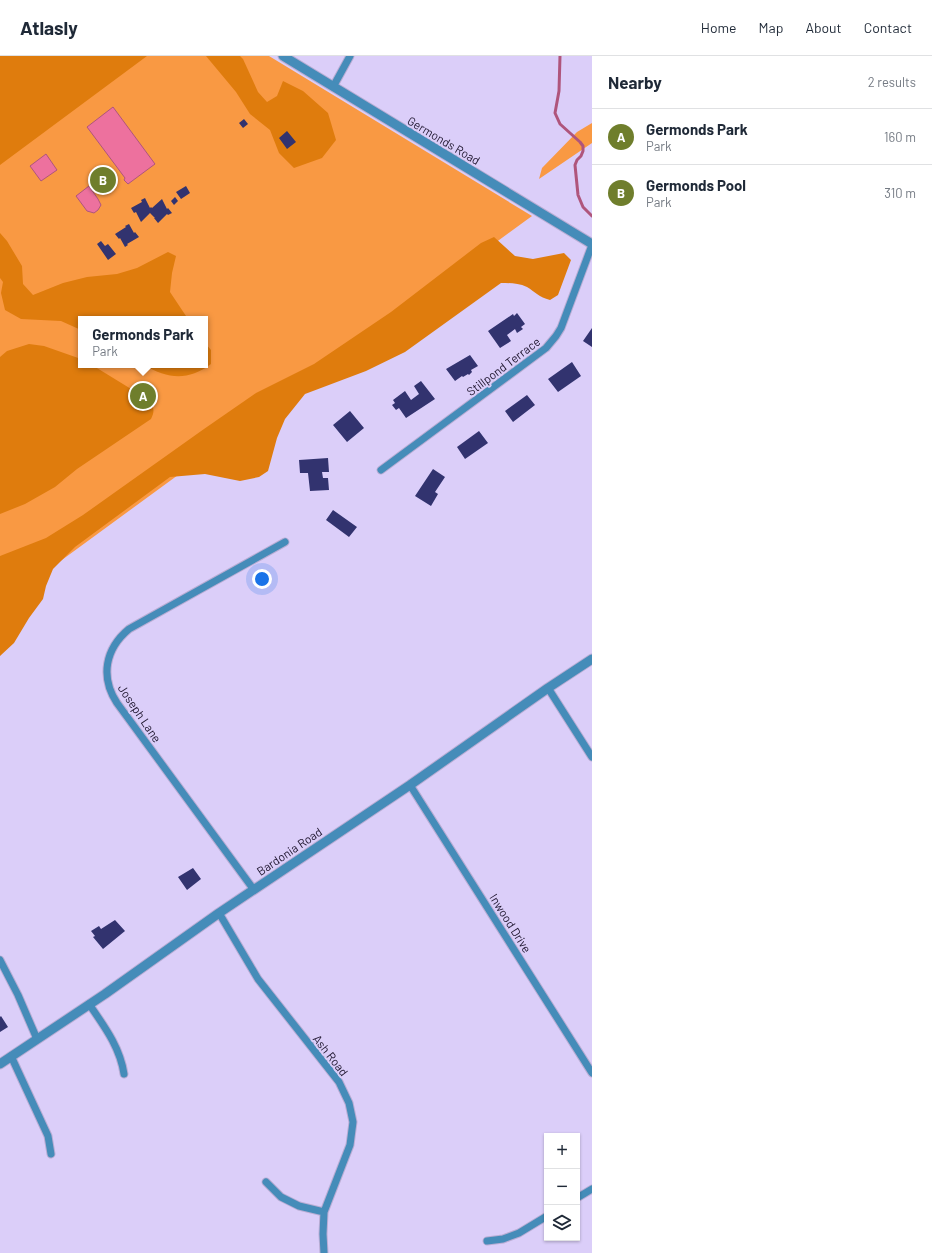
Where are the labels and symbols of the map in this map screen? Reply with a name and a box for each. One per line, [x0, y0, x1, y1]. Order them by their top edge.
street label: Germonds Road [405, 113, 483, 167]
pin: B [90, 165, 116, 195]
street label: Stillpond Terrace [464, 334, 542, 398]
pin: A [130, 381, 156, 411]
your location [252, 569, 272, 589]
street label: Joseph Lane [116, 681, 164, 745]
street label: Bardonia Road [254, 824, 324, 878]
street label: Inwood Drive [487, 891, 535, 955]
street label: Ash Road [311, 1032, 351, 1078]

